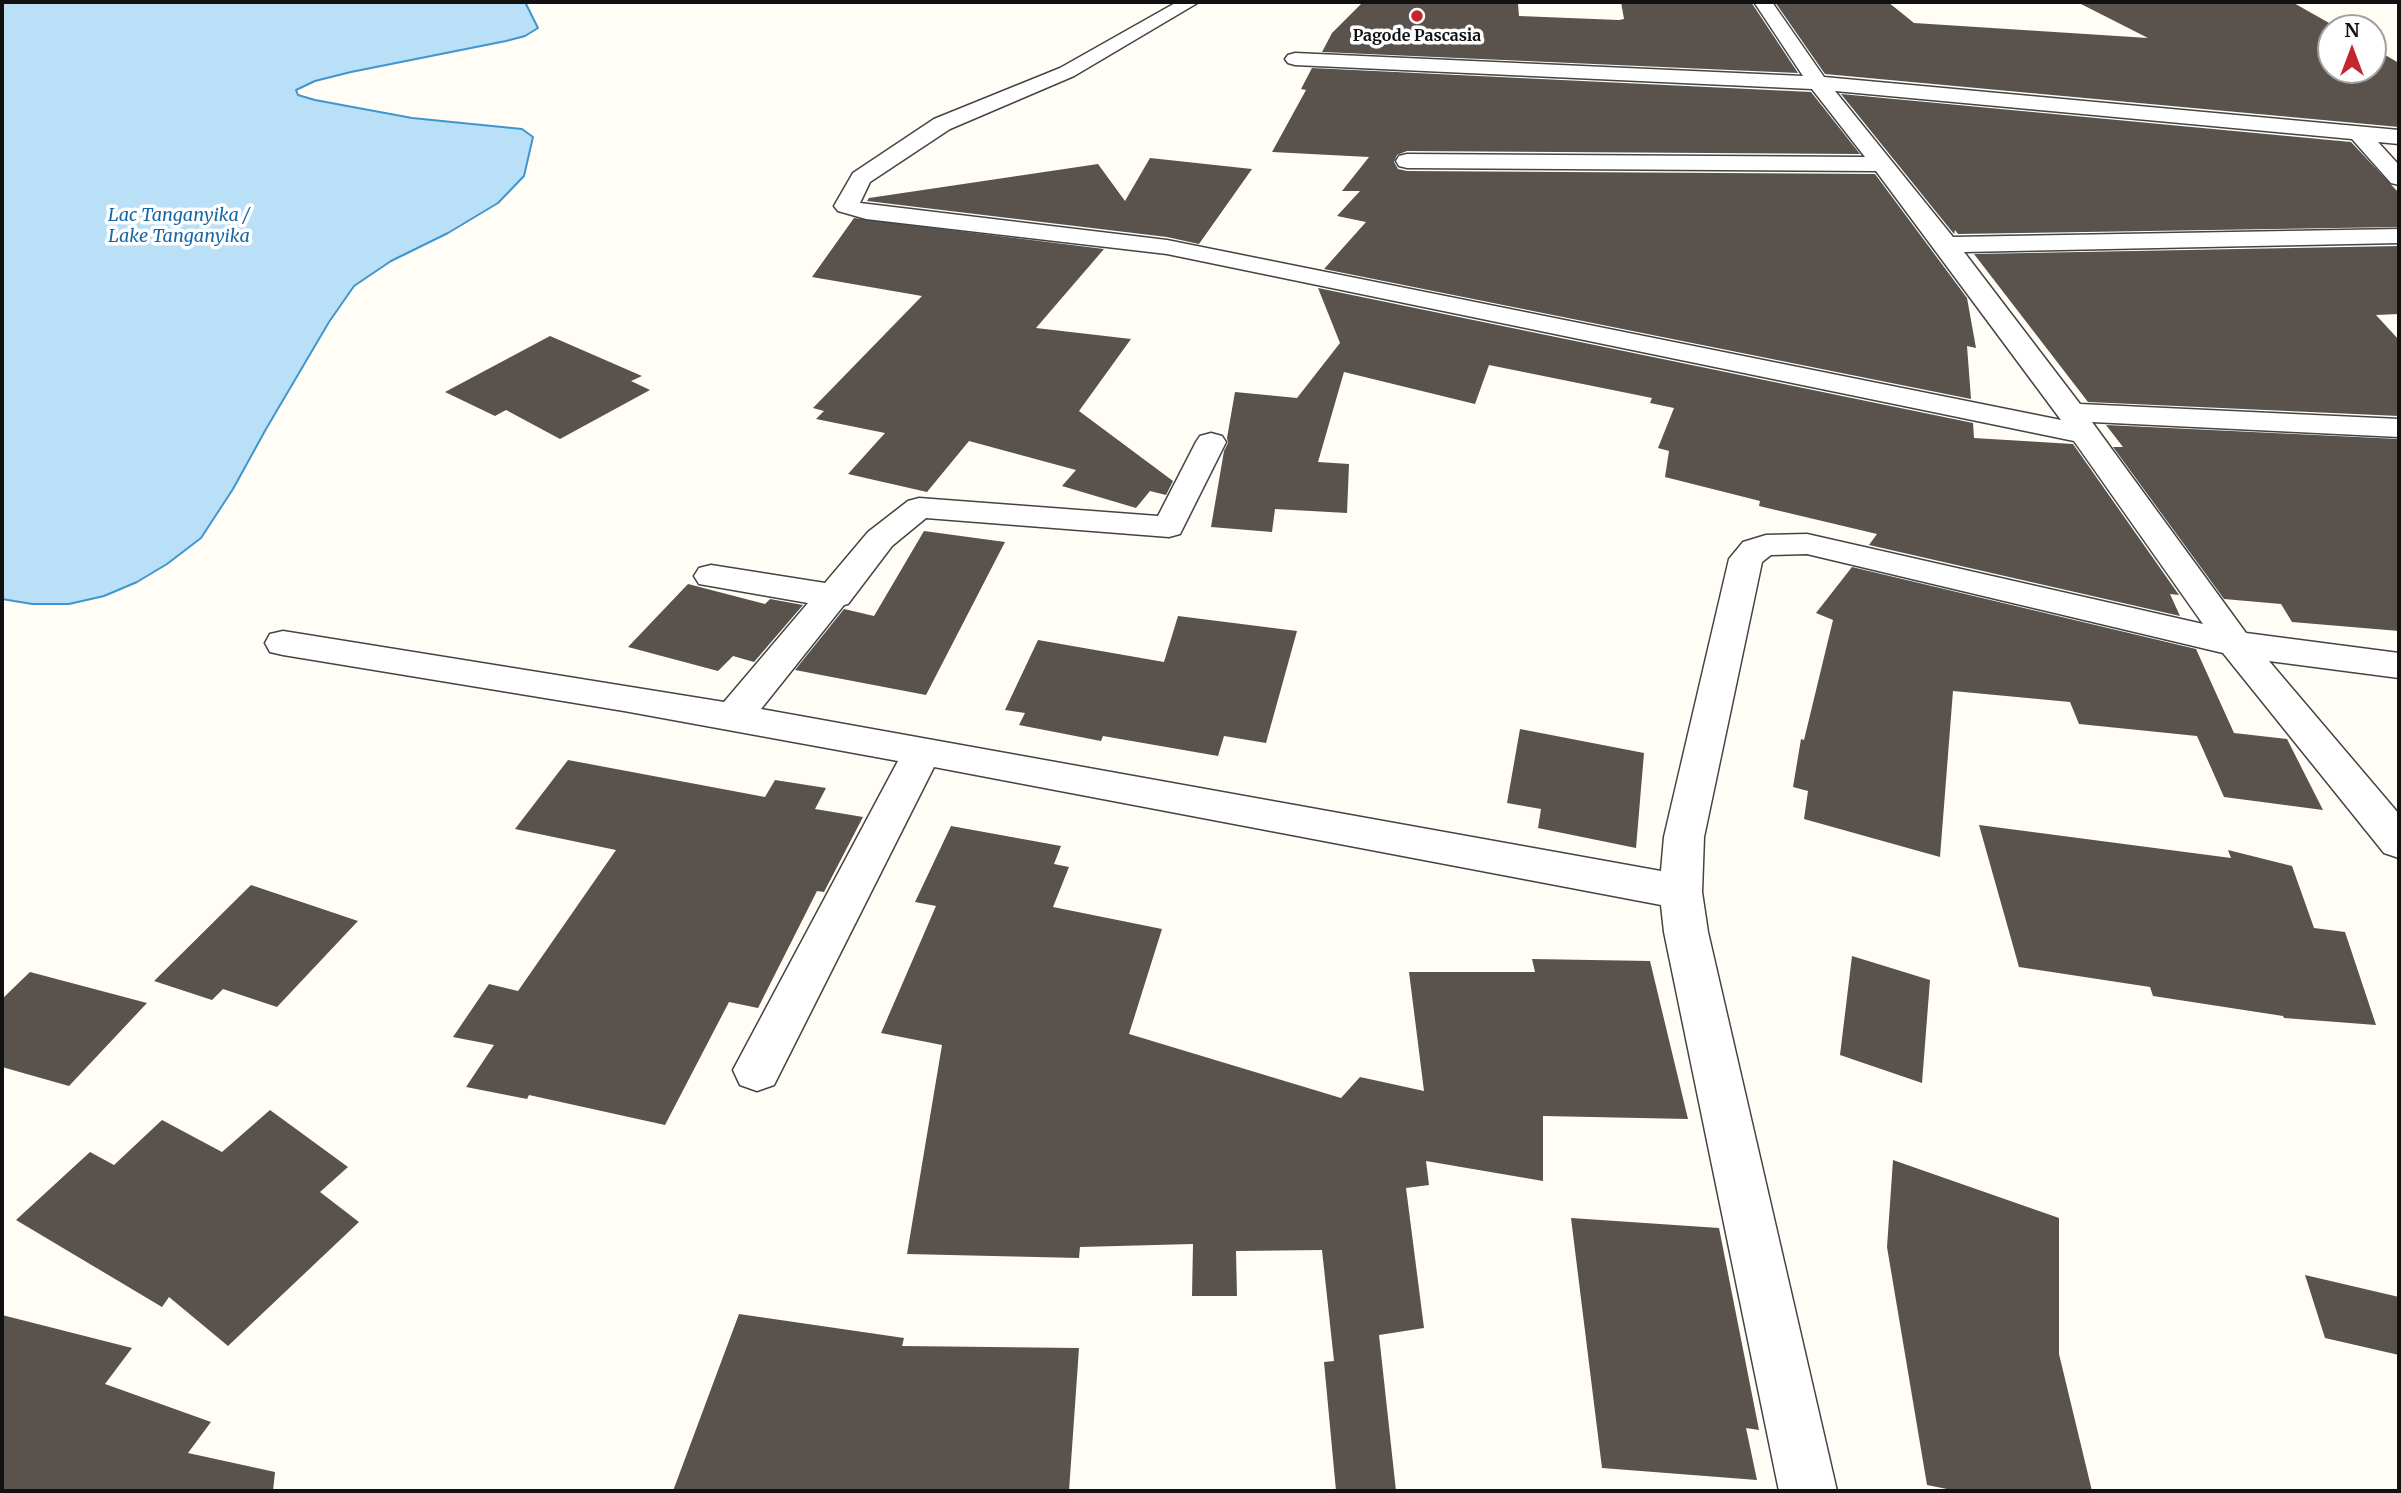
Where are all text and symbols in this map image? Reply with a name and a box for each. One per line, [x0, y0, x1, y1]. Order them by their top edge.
marker: Pagode Pascasia [1409, 8, 1425, 24]
north arrow [2317, 14, 2387, 84]
text: N [2344, 18, 2360, 42]
place label: Pagode Pascasia [1353, 26, 1481, 46]
water label: Lac Tanganyika / Lake Tanganyika [108, 205, 250, 248]

